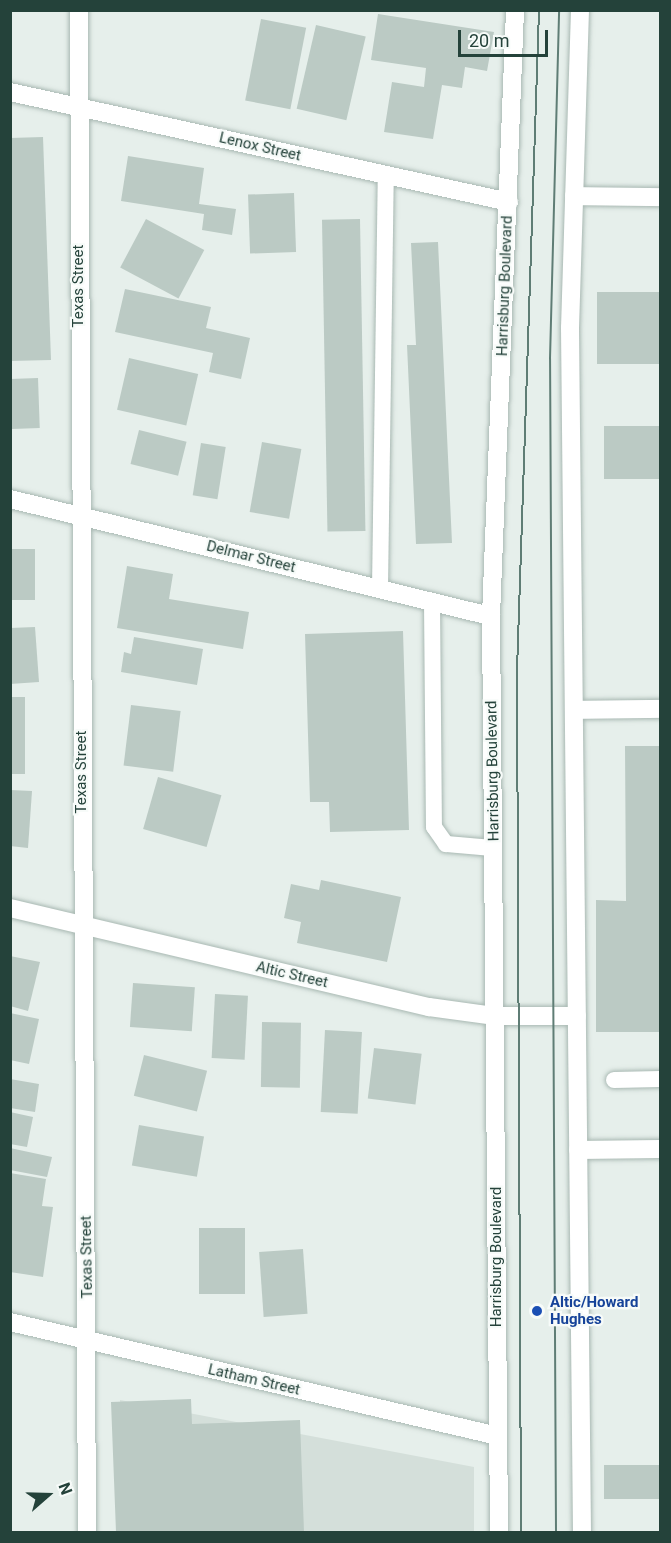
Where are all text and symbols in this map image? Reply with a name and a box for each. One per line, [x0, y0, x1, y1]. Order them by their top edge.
scale bar [461, 18, 551, 56]
text: 20 m [469, 30, 509, 51]
street label: Lenox Street [217, 129, 303, 165]
street label: Harrisburg Boulevard [494, 215, 516, 357]
street label: Texas Street [70, 245, 88, 327]
street label: Delmar Street [205, 537, 297, 577]
street label: Harrisburg Boulevard [483, 701, 503, 841]
street label: Texas Street [73, 731, 91, 813]
street label: Altic Street [254, 958, 330, 992]
street label: Harrisburg Boulevard [488, 1187, 506, 1327]
street label: Texas Street [77, 1215, 97, 1299]
place label: Altic/Howard Hughes [550, 1293, 638, 1328]
marker: Altic/Howard Hughes [528, 1302, 546, 1320]
street label: Latham Street [206, 1361, 302, 1399]
north arrow [18, 1465, 78, 1525]
text: N [55, 1480, 76, 1497]

